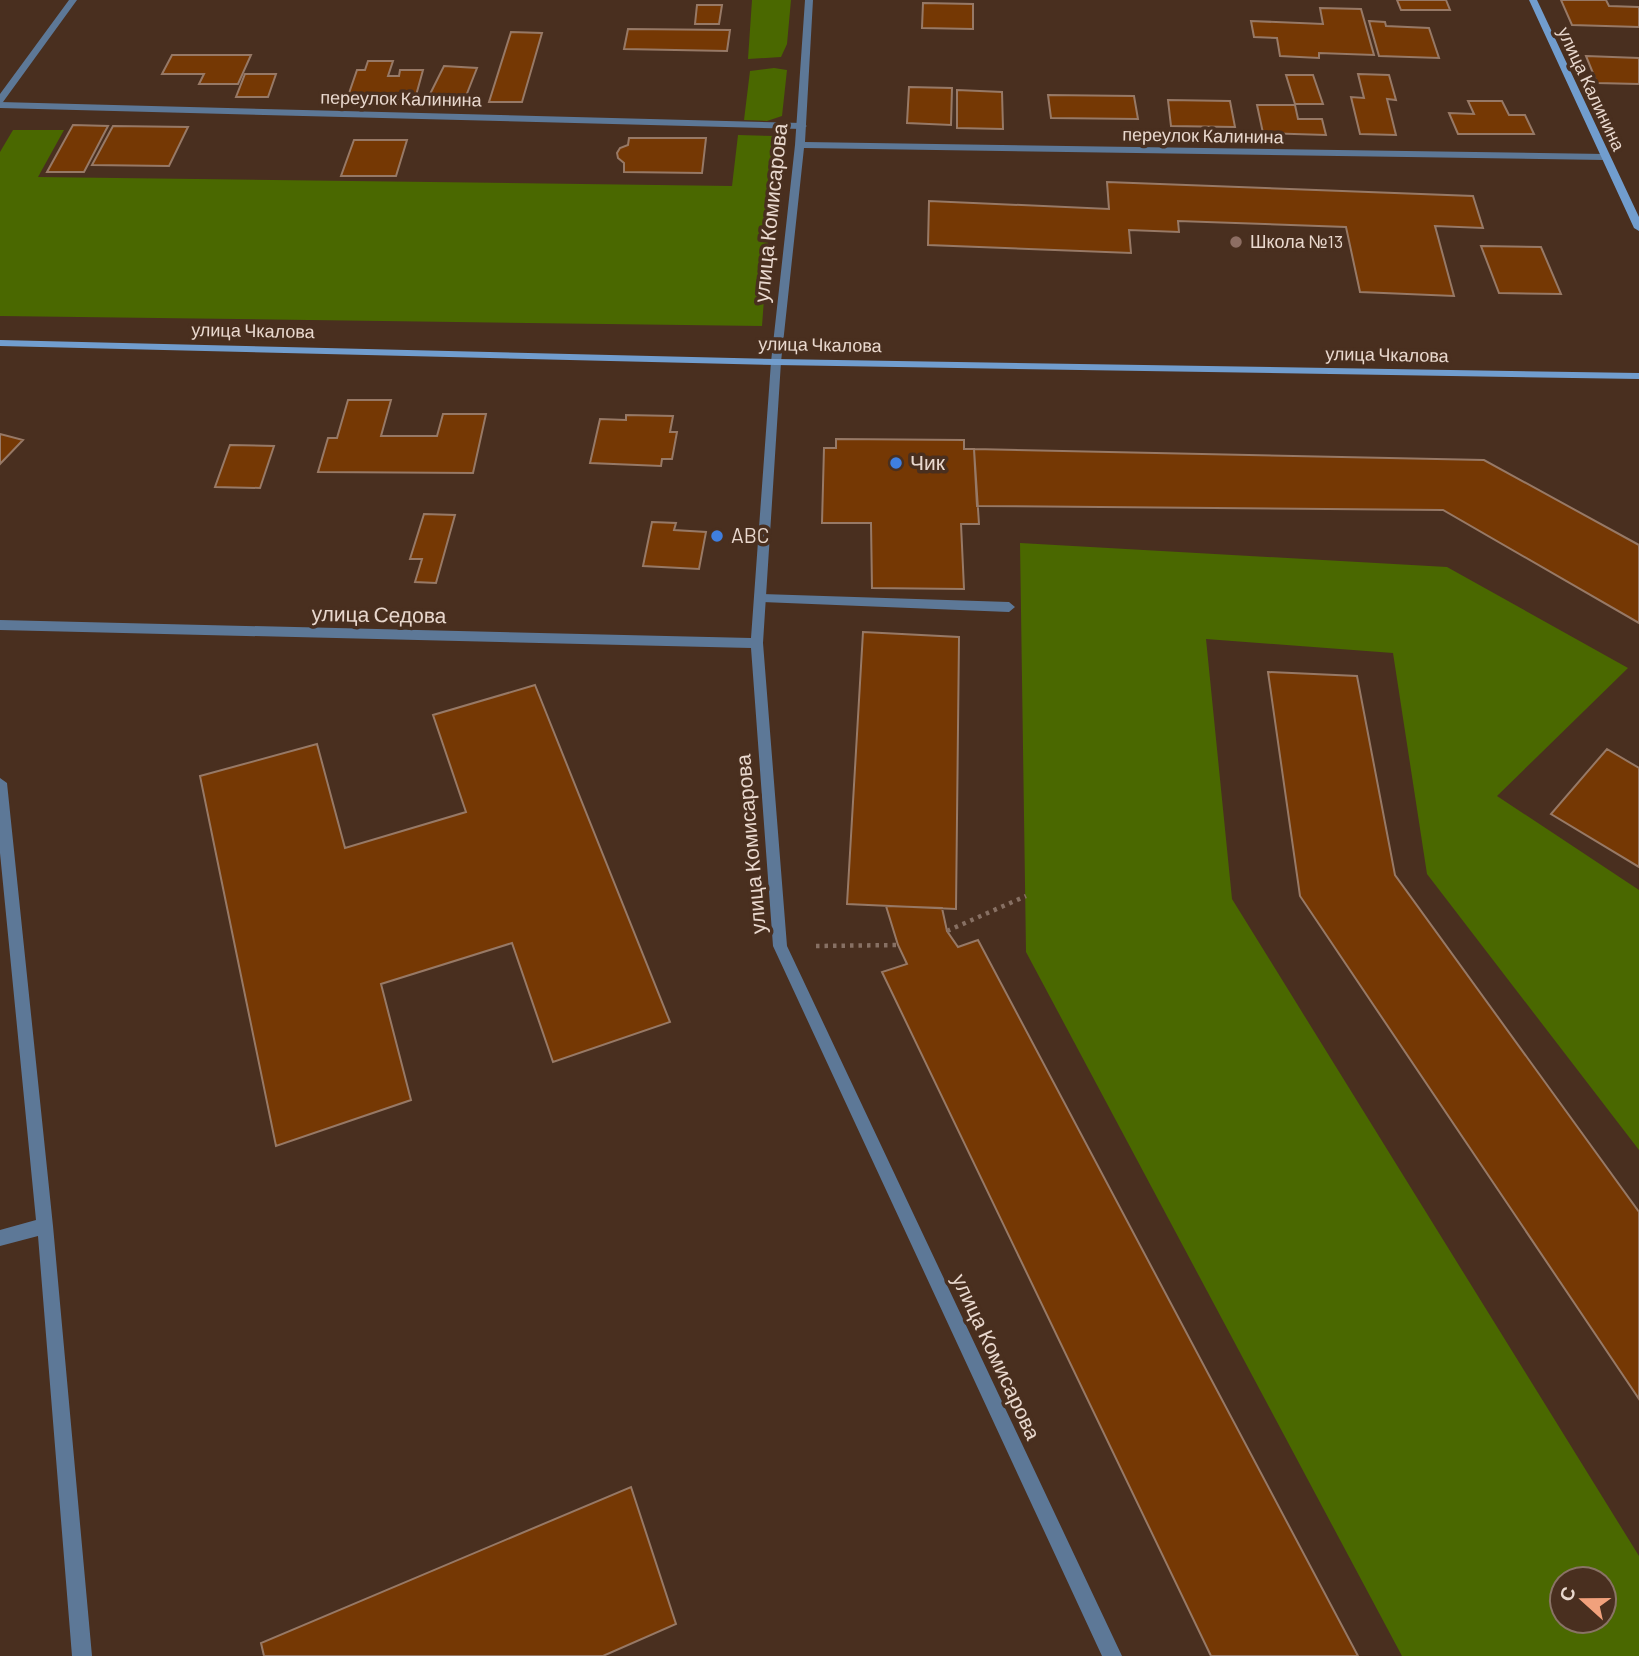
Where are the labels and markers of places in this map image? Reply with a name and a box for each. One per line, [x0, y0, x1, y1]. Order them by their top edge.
place label: Школа №13 [1250, 230, 1343, 252]
marker: Школа №13 [1228, 234, 1244, 250]
place label: Чик [910, 449, 946, 474]
marker: Чик [888, 455, 904, 471]
place label: ABC [731, 522, 770, 547]
marker: ABC [709, 528, 725, 544]

